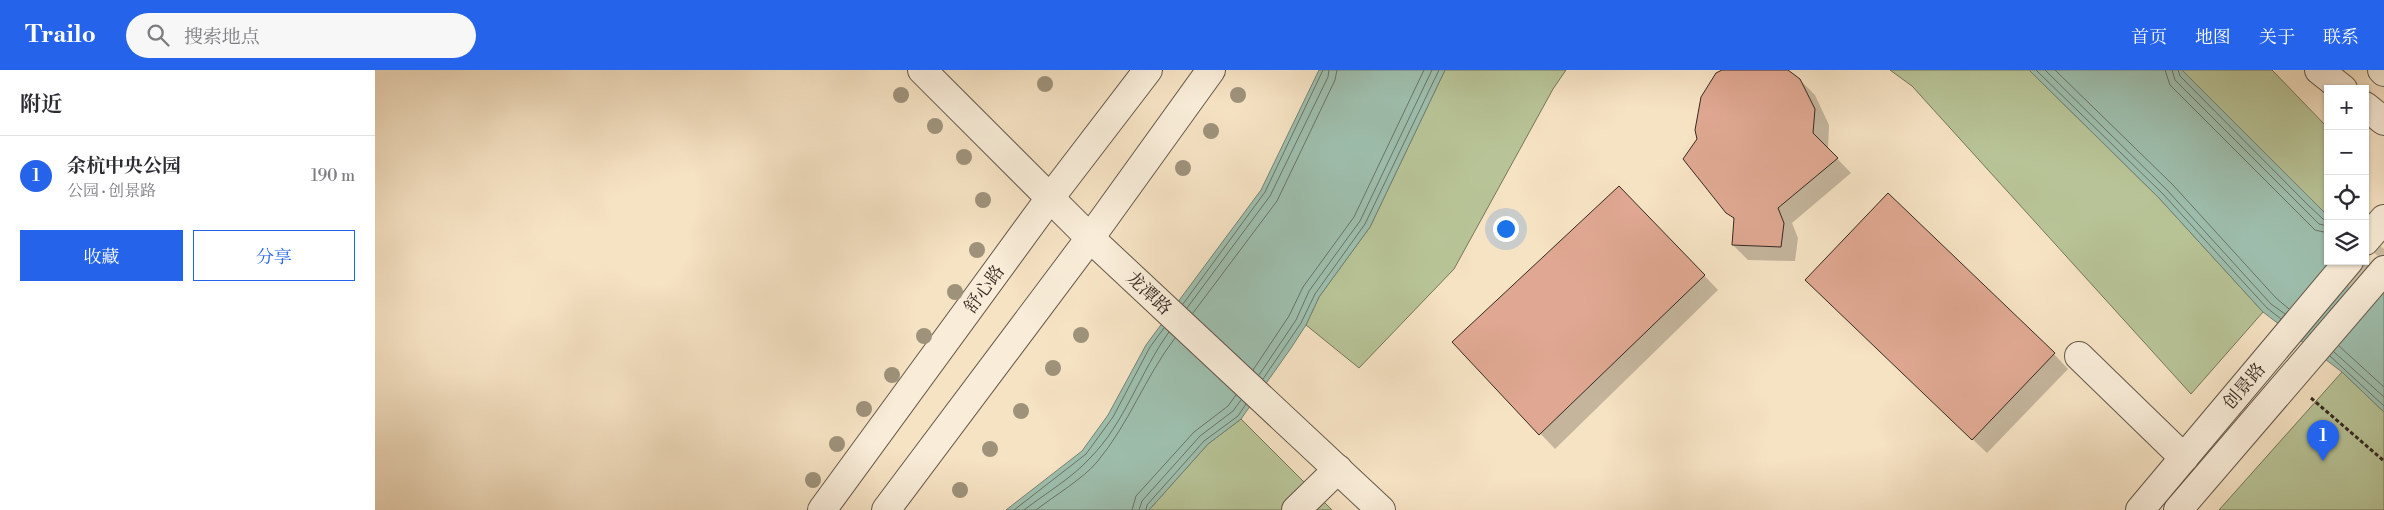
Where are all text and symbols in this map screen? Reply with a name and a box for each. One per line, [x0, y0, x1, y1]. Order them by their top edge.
search box [126, 13, 476, 58]
text: Trailo [25, 20, 96, 50]
icon: search [144, 21, 172, 49]
text: 搜索地点 [184, 25, 260, 49]
text: 首页 [2131, 26, 2167, 49]
text: 地图 [2195, 26, 2231, 49]
text: 关于 [2259, 26, 2295, 49]
text: 联系 [2323, 26, 2359, 49]
map controls [2324, 85, 2369, 265]
button: + [2324, 85, 2369, 130]
text: 附近 [20, 92, 62, 118]
button: − [2324, 130, 2369, 175]
text: 余杭中央公园 [67, 154, 181, 178]
text: 1 [32, 166, 40, 186]
text: 190 m [311, 166, 355, 186]
button: locate [2324, 175, 2369, 220]
text: 公园 · 创景路 [67, 181, 156, 201]
your location [1493, 216, 1519, 242]
button: layers [2324, 220, 2369, 265]
button: 收藏 [20, 230, 183, 281]
button: 分享 [193, 230, 355, 281]
street label: 舒心路 [959, 261, 1010, 318]
street label: 龙潭路 [1121, 267, 1176, 320]
street label: 创景路 [2218, 358, 2271, 414]
pin: 1 [2307, 420, 2339, 461]

